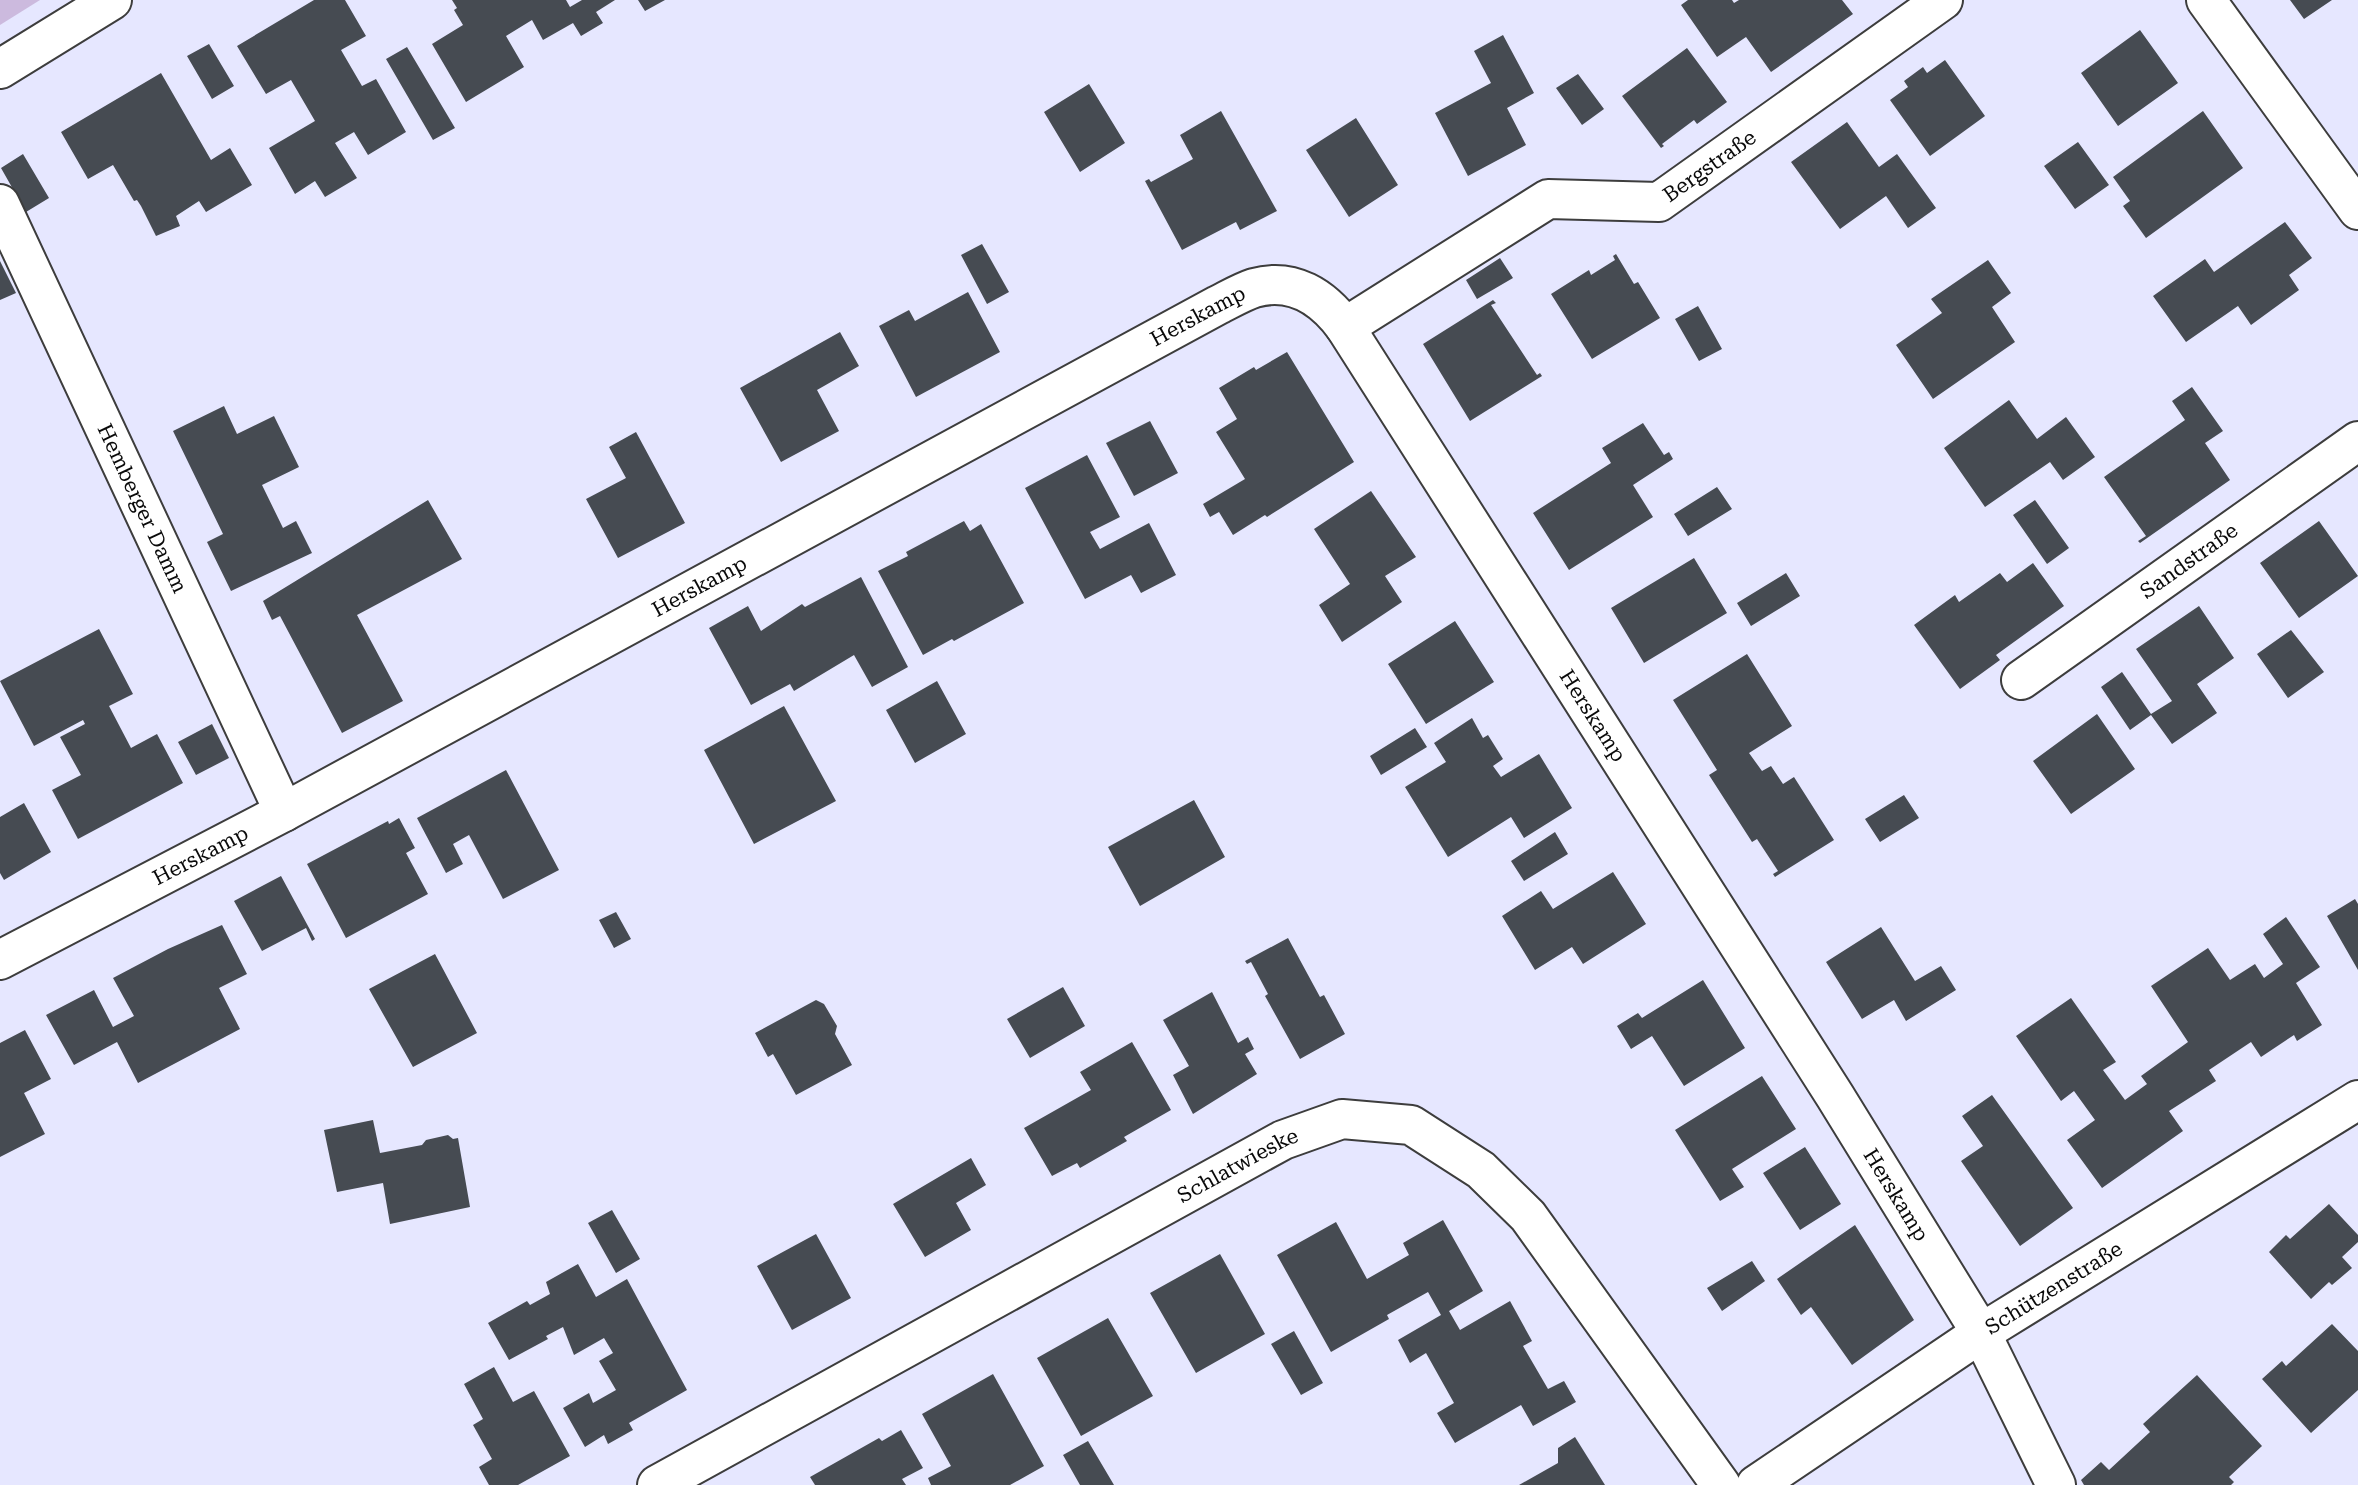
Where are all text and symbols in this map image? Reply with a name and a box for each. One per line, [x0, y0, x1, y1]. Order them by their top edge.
street label: Bergstraße [1658, 125, 1761, 207]
street label: Herskamp [1146, 281, 1249, 351]
street label: Hemberger Damm [92, 420, 192, 597]
street label: Sandstraße [2136, 518, 2242, 604]
street label: Herskamp [648, 551, 751, 622]
street label: Herskamp [1555, 665, 1631, 766]
street label: Herskamp [149, 821, 252, 890]
street label: Schlatwieske [1173, 1124, 1301, 1208]
street label: Herskamp [1858, 1144, 1934, 1246]
street label: Schützenstraße [1981, 1237, 2127, 1340]

